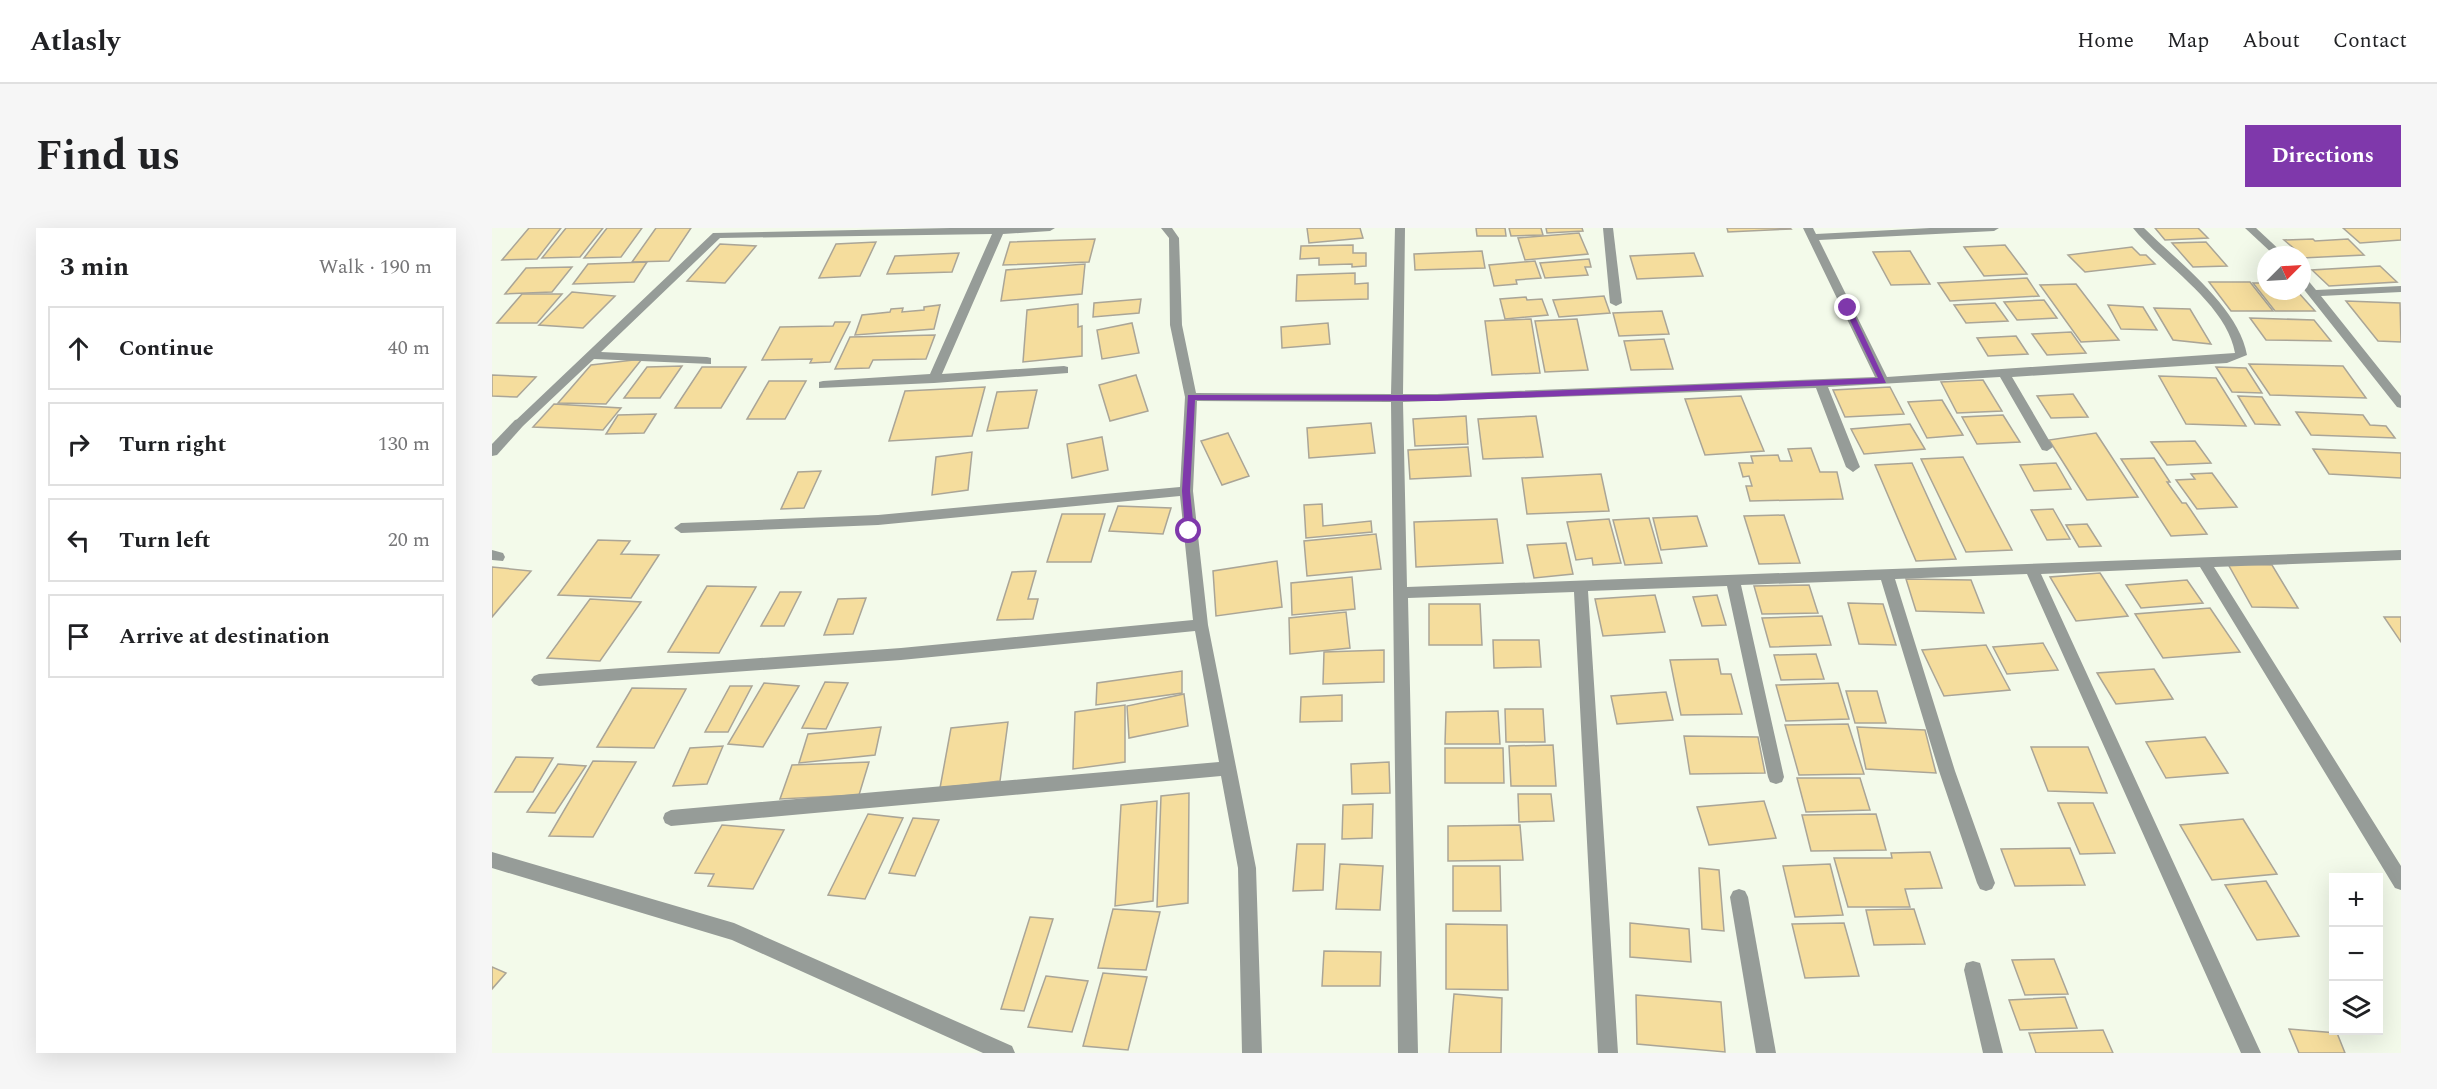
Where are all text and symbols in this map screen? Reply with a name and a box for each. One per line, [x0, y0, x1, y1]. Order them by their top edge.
text: Atlasly [30, 20, 120, 63]
text: Home [2077, 25, 2134, 57]
text: Map [2167, 25, 2209, 57]
text: About [2242, 25, 2300, 57]
text: Contact [2333, 25, 2407, 57]
text: Find us [36, 125, 180, 188]
button: Directions [2245, 125, 2401, 187]
north arrow [2257, 246, 2311, 300]
text: 3 min [60, 247, 129, 287]
text: Walk · 190 m [319, 252, 432, 282]
route end [1834, 294, 1860, 320]
icon: ahead [62, 332, 95, 365]
text: Continue [119, 332, 214, 365]
text: 40 m [388, 333, 430, 363]
icon: right [62, 428, 95, 461]
text: Turn right [119, 428, 226, 461]
text: 130 m [378, 429, 430, 459]
route start [1175, 517, 1201, 543]
icon: left [62, 524, 95, 557]
text: Turn left [119, 524, 211, 557]
text: 20 m [388, 525, 430, 555]
icon: arrive [62, 620, 95, 653]
text: Arrive at destination [119, 620, 330, 653]
map controls [2329, 873, 2383, 1035]
button: + [2329, 873, 2383, 927]
button: − [2329, 927, 2383, 981]
button: layers [2329, 981, 2383, 1035]

